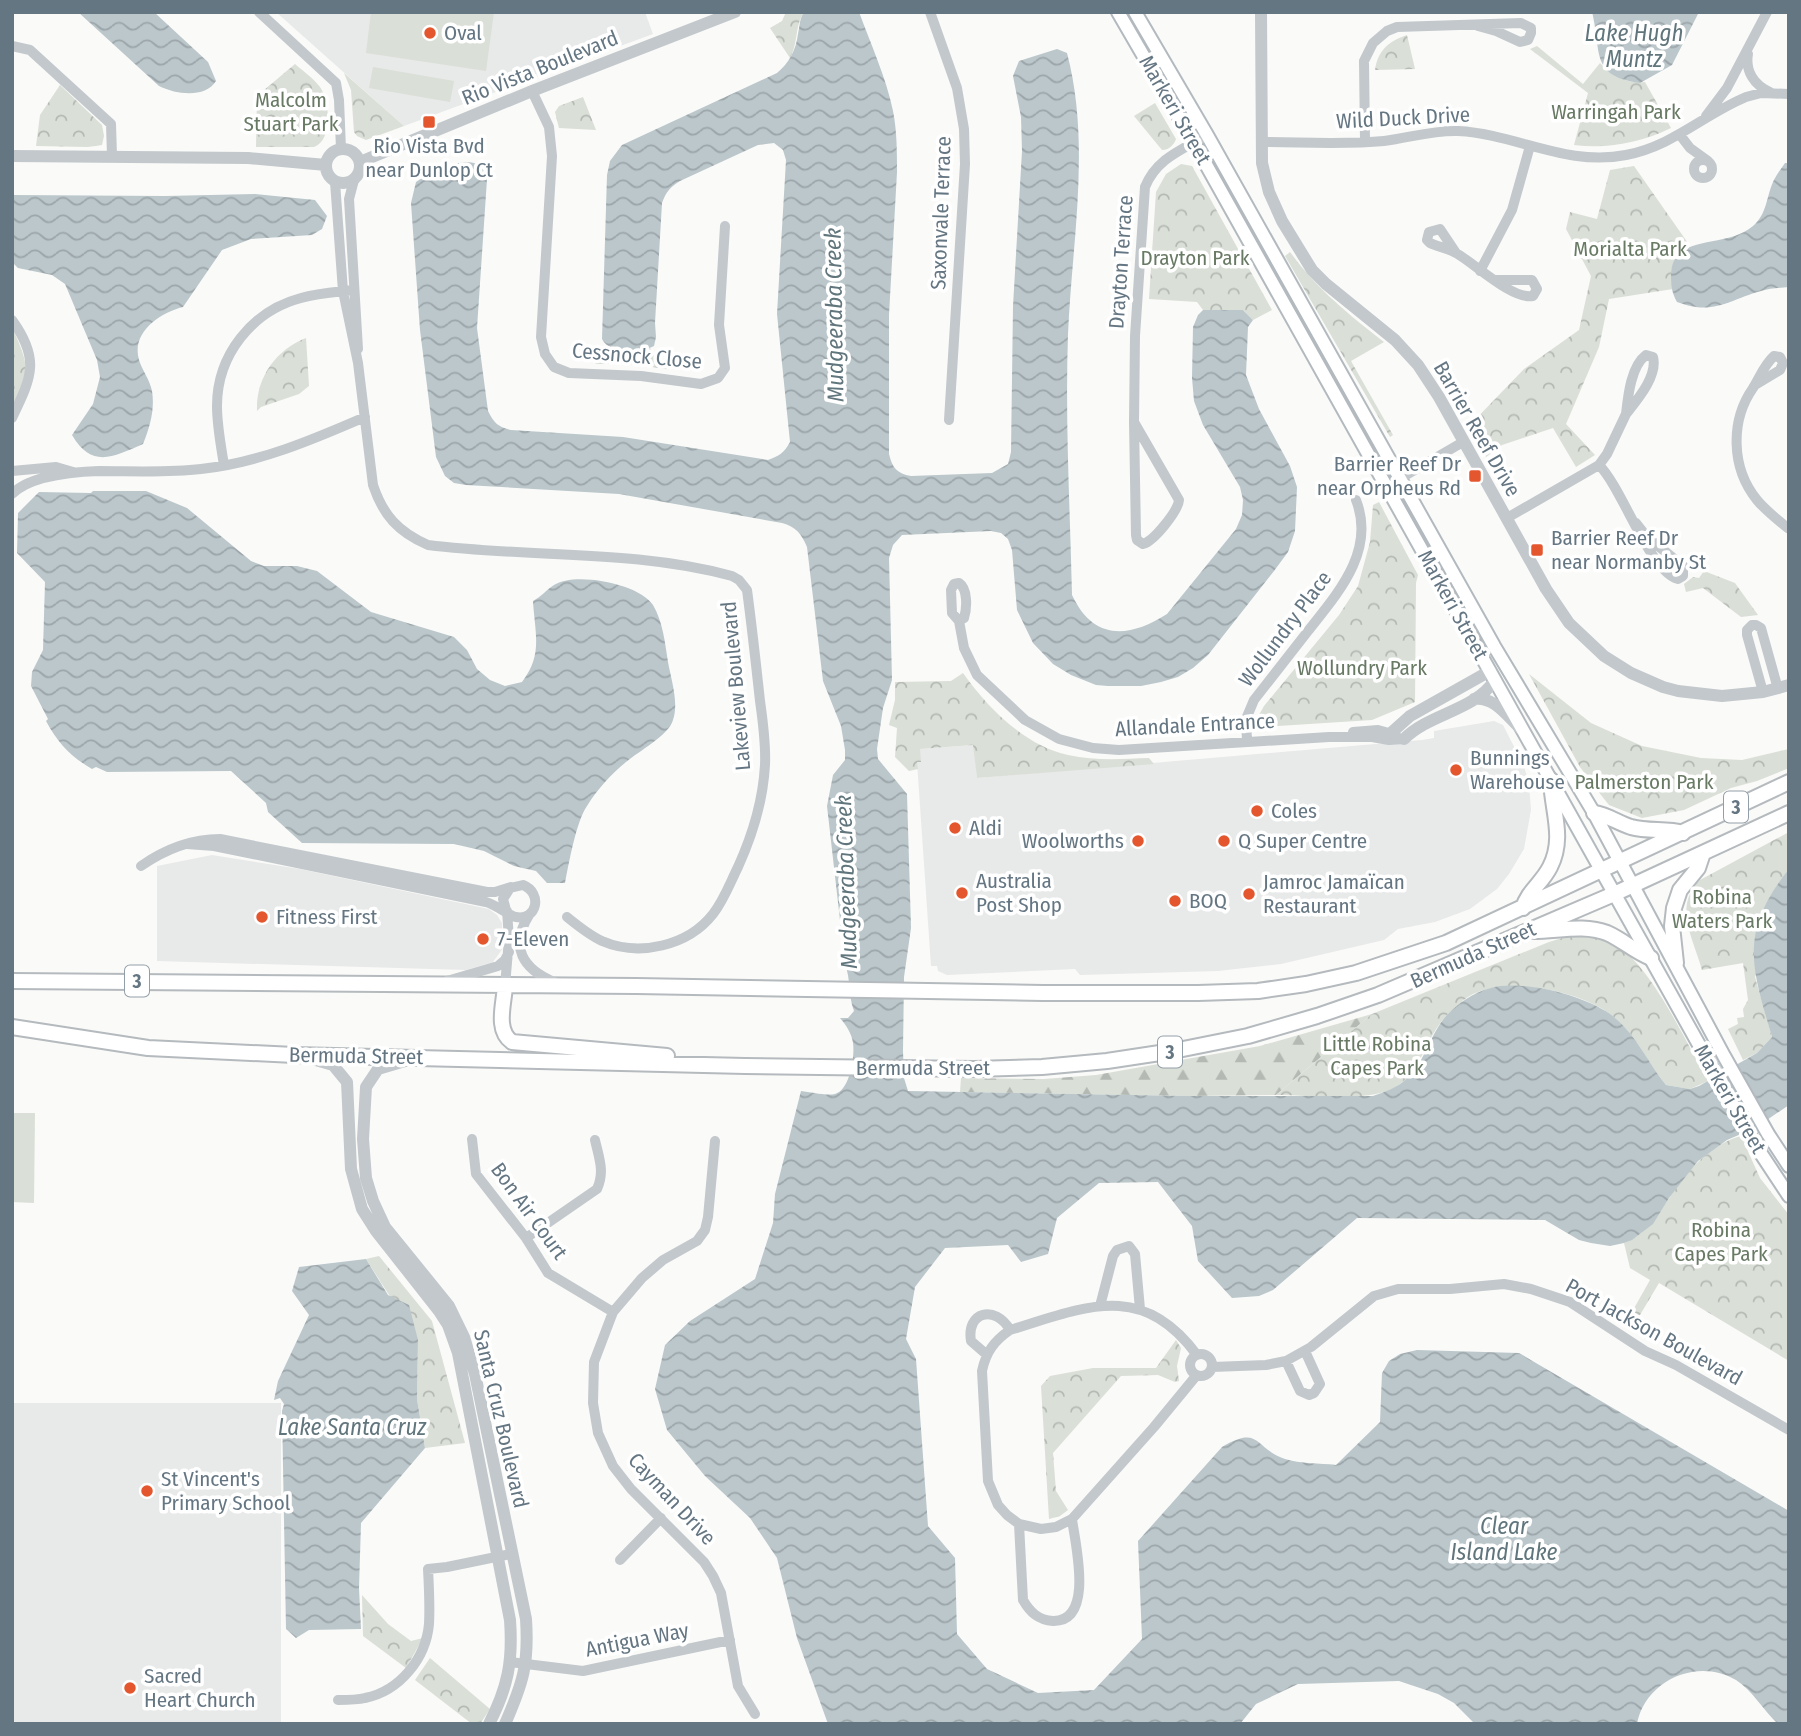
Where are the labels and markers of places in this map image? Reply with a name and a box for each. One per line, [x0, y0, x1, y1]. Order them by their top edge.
place label: Oval [444, 20, 482, 46]
marker: Oval [422, 25, 438, 41]
marker: Rio Vista Bvd near Dunlop Ct [421, 114, 437, 130]
place label: Rio Vista Bvd near Dunlop Ct [365, 133, 493, 183]
place label: Barrier Reef Dr near Orpheus Rd [1317, 451, 1462, 501]
marker: Barrier Reef Dr near Orpheus Rd [1467, 468, 1483, 484]
place label: Barrier Reef Dr near Normanby St [1551, 525, 1706, 575]
marker: Barrier Reef Dr near Normanby St [1529, 542, 1545, 558]
place label: Bunnings Warehouse [1470, 745, 1565, 795]
marker: Bunnings Warehouse [1448, 762, 1464, 778]
place label: Coles [1271, 798, 1317, 824]
marker: Coles [1249, 803, 1265, 819]
place label: Aldi [969, 815, 1002, 841]
marker: Aldi [947, 820, 963, 836]
place label: Woolworths [1022, 828, 1124, 854]
place label: Q Super Centre [1238, 828, 1367, 854]
marker: Woolworths [1130, 833, 1146, 849]
marker: Q Super Centre [1216, 833, 1232, 849]
place label: Australia Post Shop [976, 868, 1062, 918]
place label: Jamroc Jamaïcan Restaurant [1263, 869, 1405, 919]
marker: Australia Post Shop [954, 885, 970, 901]
marker: Jamroc Jamaïcan Restaurant [1241, 886, 1257, 902]
place label: BOQ [1189, 888, 1227, 914]
marker: BOQ [1167, 893, 1183, 909]
place label: Fitness First [276, 904, 378, 930]
marker: Fitness First [254, 909, 270, 925]
place label: 7-Eleven [497, 926, 569, 952]
marker: 7-Eleven [475, 931, 491, 947]
place label: St Vincent's Primary School [161, 1466, 291, 1516]
marker: St Vincent's Primary School [139, 1483, 155, 1499]
place label: Sacred Heart Church [144, 1663, 256, 1713]
marker: Sacred Heart Church [122, 1680, 138, 1696]

